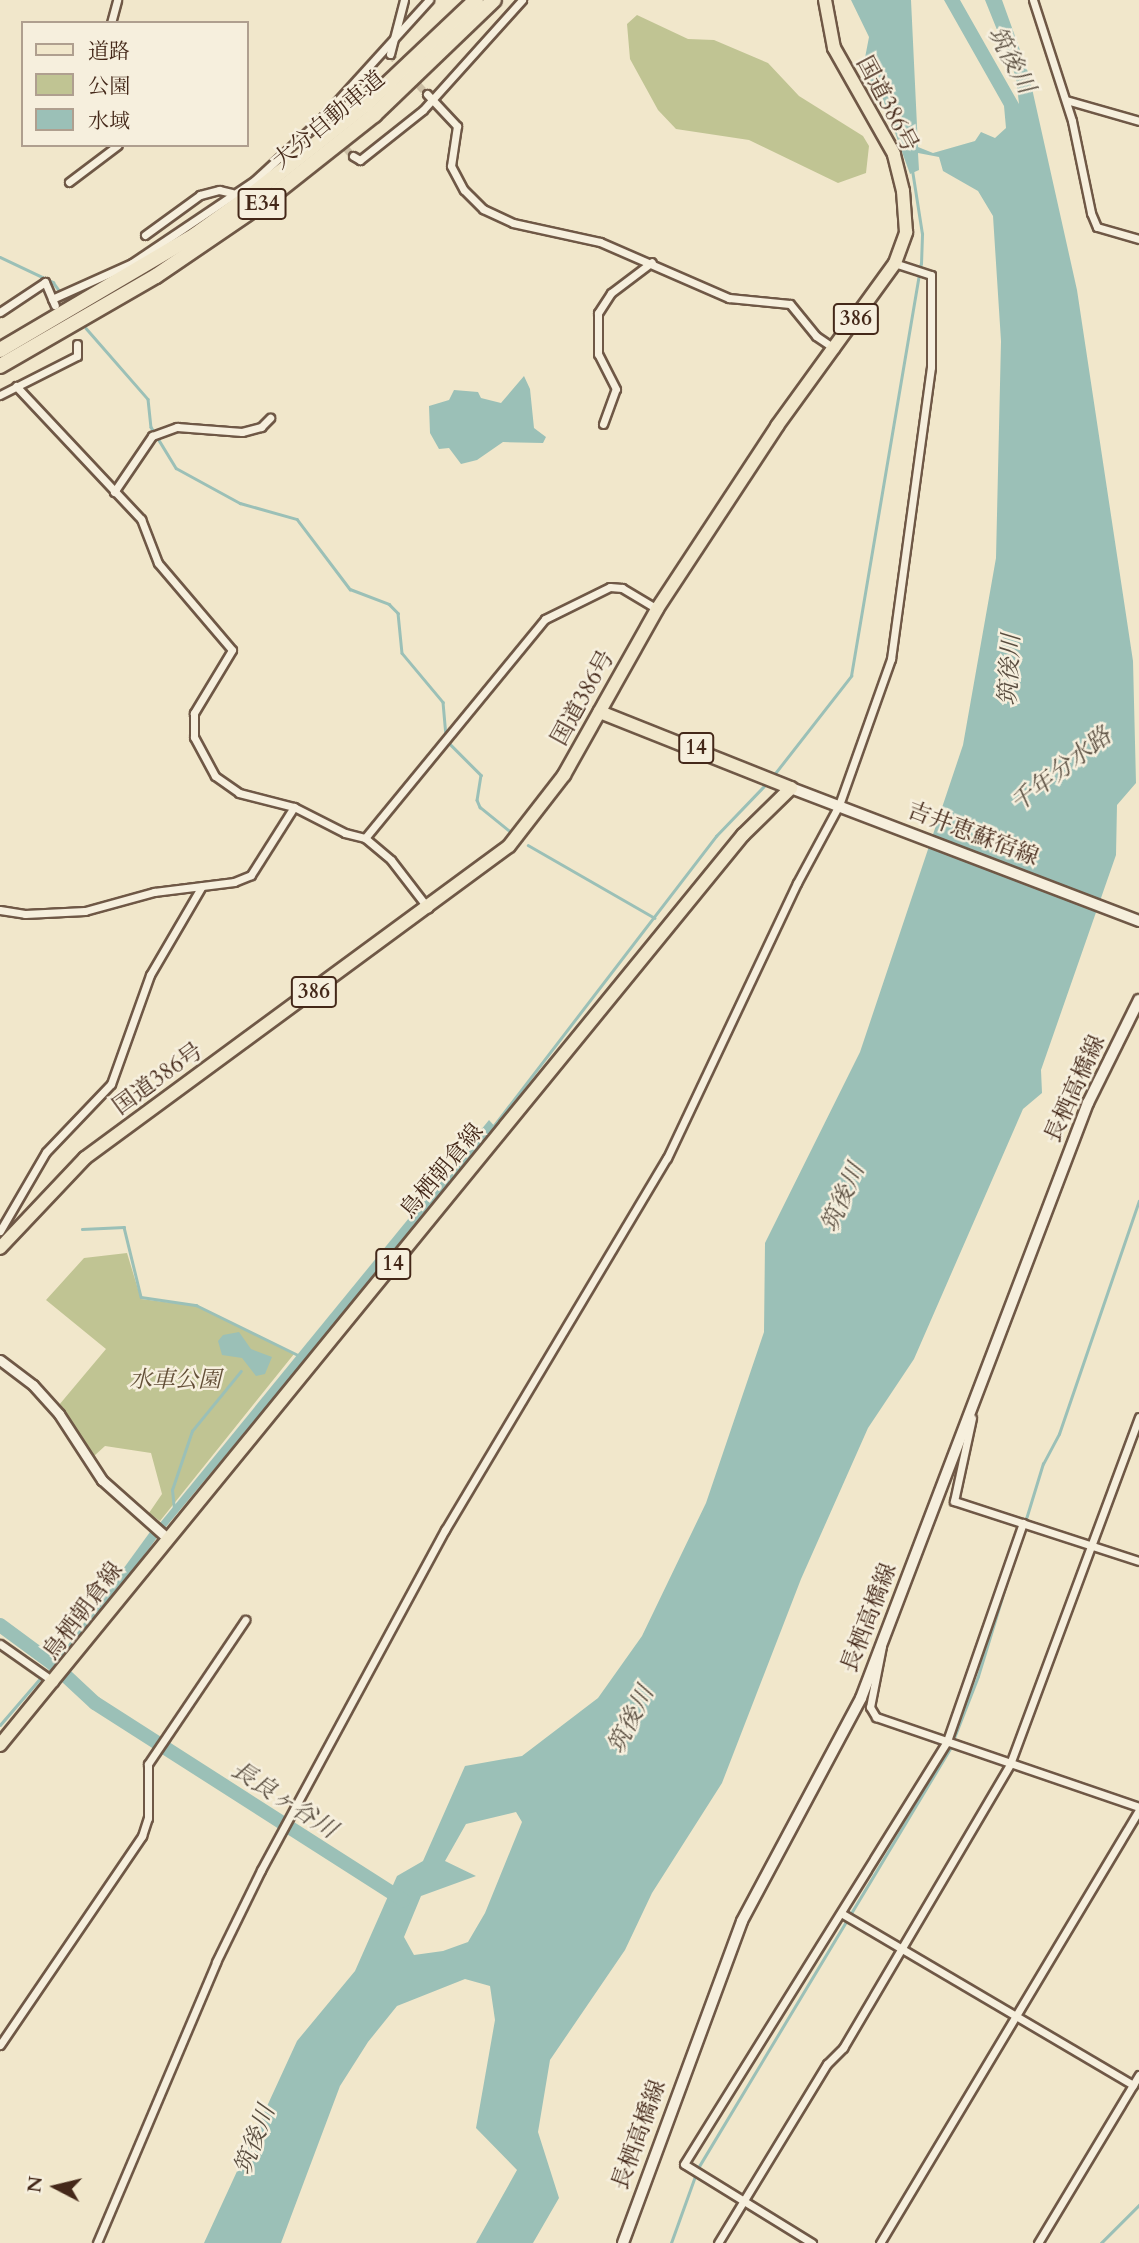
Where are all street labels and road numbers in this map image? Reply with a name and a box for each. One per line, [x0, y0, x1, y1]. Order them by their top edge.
street label: 国道386号 [850, 51, 924, 157]
street label: 大分自動車道 [267, 65, 391, 175]
road number: E34 [238, 186, 286, 222]
road number: 386 [832, 302, 880, 336]
street label: 国道386号 [546, 646, 620, 750]
road number: 14 [677, 730, 715, 766]
street label: 吉井恵蘇宿線 [904, 796, 1042, 872]
road number: 386 [290, 974, 338, 1010]
street label: 長栖高橋線 [1039, 1031, 1111, 1147]
street label: 国道386号 [108, 1037, 208, 1121]
street label: 鳥栖朝倉線 [394, 1118, 490, 1224]
road number: 14 [374, 1246, 412, 1282]
street label: 鳥栖朝倉線 [37, 1557, 129, 1665]
street label: 長栖高橋線 [836, 1559, 902, 1677]
street label: 長栖高橋線 [606, 2076, 672, 2194]

